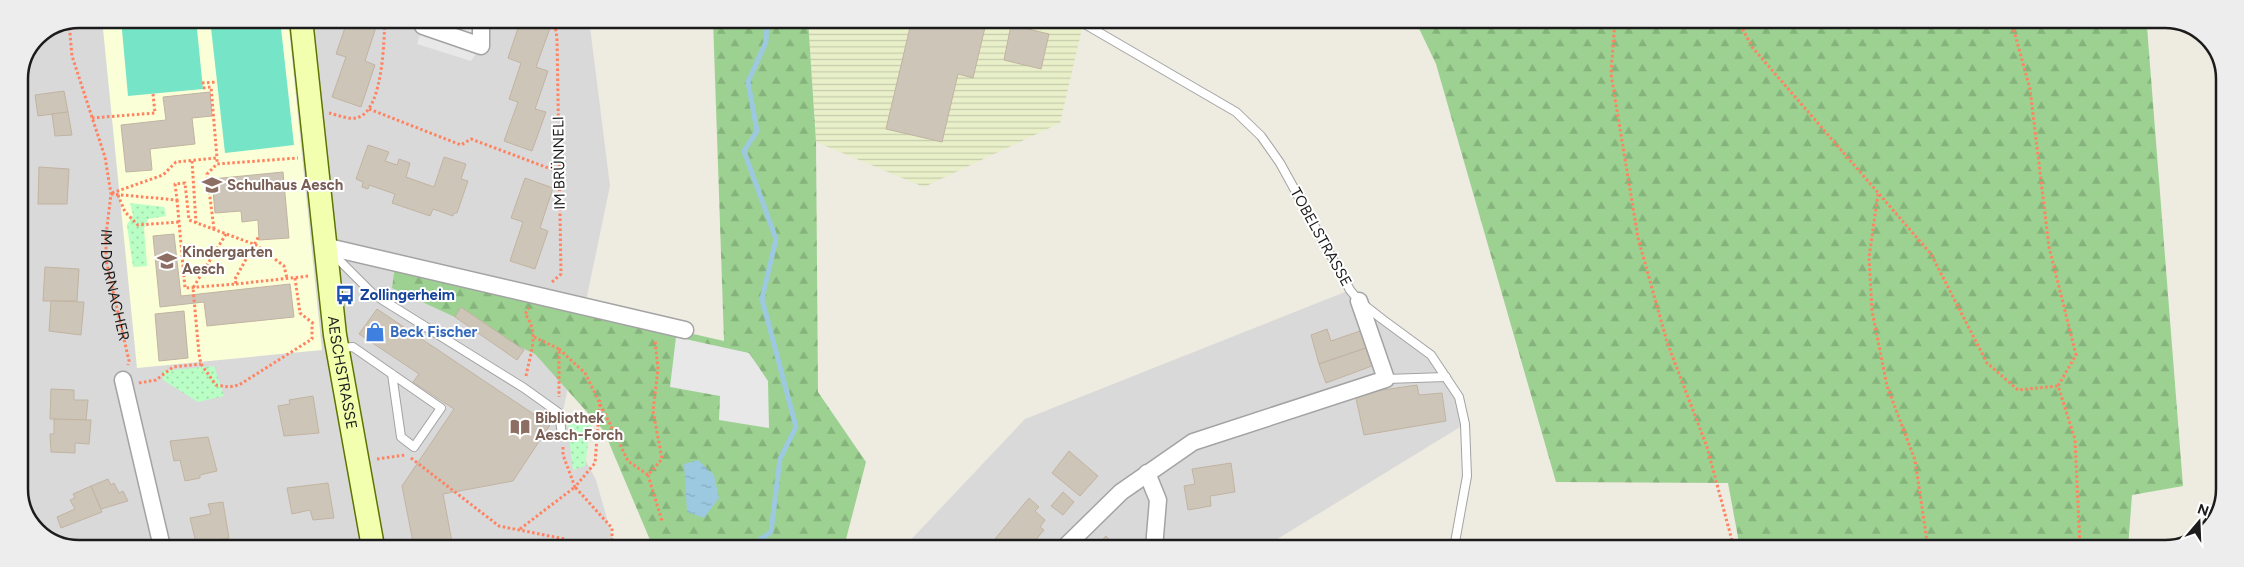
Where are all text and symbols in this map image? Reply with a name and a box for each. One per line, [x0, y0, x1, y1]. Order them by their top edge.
street label: IM BRÜNNELI [549, 116, 569, 210]
school or university icon: Schulhaus Aesch [201, 174, 223, 196]
place label: Schulhaus Aesch [227, 176, 343, 194]
street label: TOBELSTRASSE [1286, 184, 1356, 290]
street label: IM DORNACHER [97, 228, 133, 343]
place label: Kindergarten Aesch [182, 243, 273, 278]
school or university icon: Kindergarten Aesch [156, 250, 178, 272]
bus stop icon: Zollingerheim [334, 284, 356, 306]
place label: Zollingerheim [360, 286, 455, 304]
street label: AESCHSTRASSE [324, 315, 361, 431]
shop icon: Beck Fischer [364, 321, 386, 343]
place label: Beck Fischer [390, 323, 478, 341]
place label: Bibliothek Aesch-Forch [535, 409, 623, 444]
library icon: Bibliothek Aesch-Forch [509, 416, 531, 438]
north arrow [2174, 497, 2224, 547]
text: N [2195, 500, 2211, 520]

